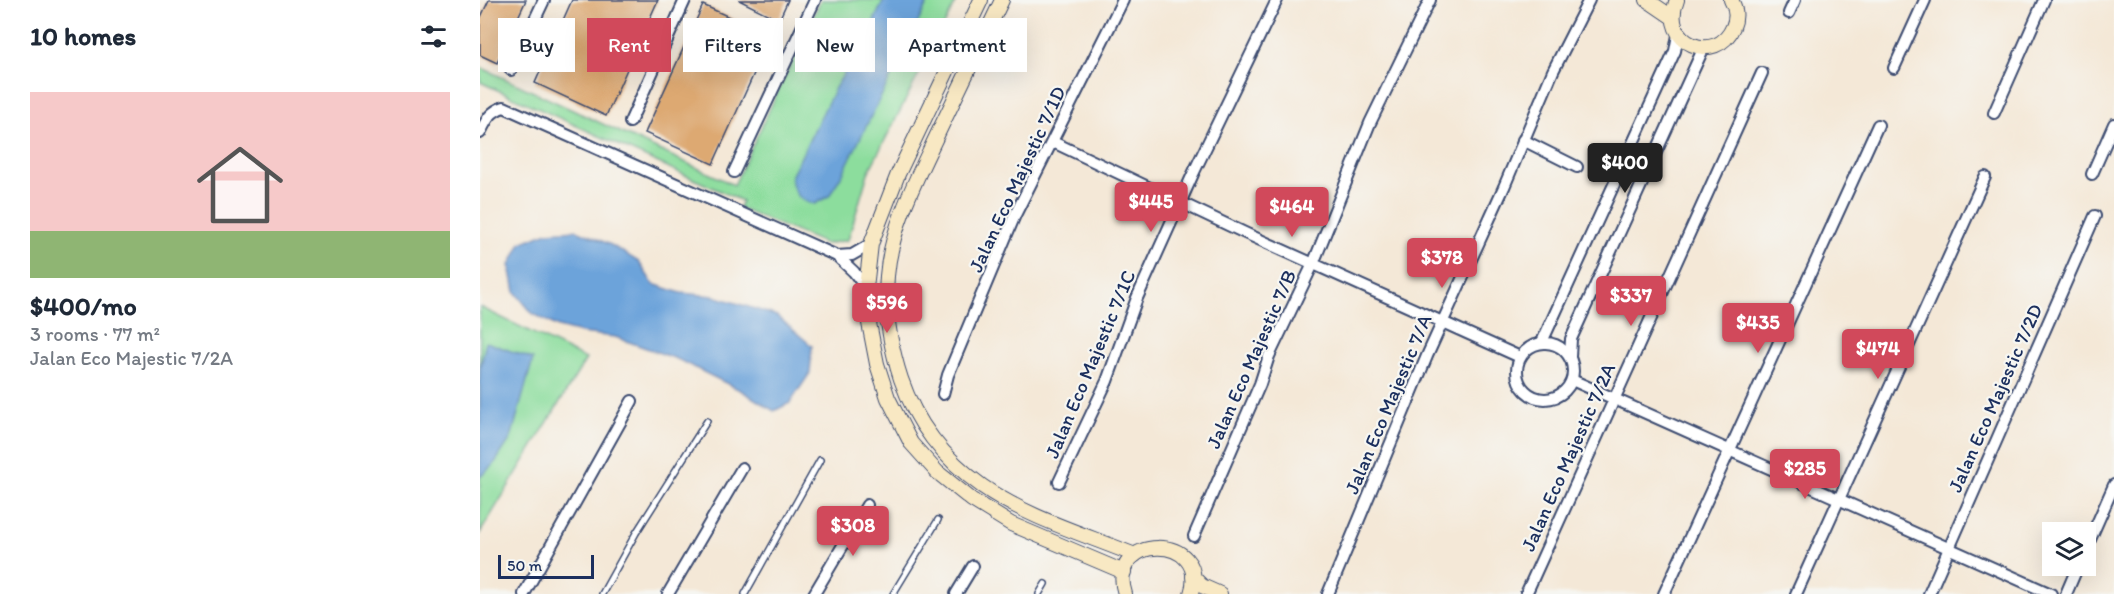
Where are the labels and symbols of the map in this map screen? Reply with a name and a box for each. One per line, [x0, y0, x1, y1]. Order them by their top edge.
street label: Jalan Eco Majestic 7/1D [963, 82, 1071, 276]
pin: $400 [1589, 143, 1661, 194]
pin: $445 [1115, 182, 1187, 233]
pin: $464 [1256, 187, 1328, 238]
pin: $378 [1406, 238, 1478, 289]
street label: Jalan Eco Majestic 7/1C [1039, 266, 1141, 462]
street label: Jalan Eco Majestic 7/B [1201, 266, 1301, 452]
pin: $337 [1595, 276, 1667, 327]
pin: $596 [851, 283, 923, 334]
street label: Jalan Eco Majestic 7/2D [1943, 300, 2047, 496]
pin: $435 [1722, 303, 1794, 354]
street label: Jalan Eco Majestic 7/A [1339, 310, 1437, 497]
pin: $474 [1842, 329, 1914, 380]
street label: Jalan Eco Majestic 7/2A [1516, 359, 1620, 555]
pin: $285 [1769, 449, 1841, 500]
pin: $308 [817, 506, 889, 557]
scale bar [498, 552, 594, 580]

